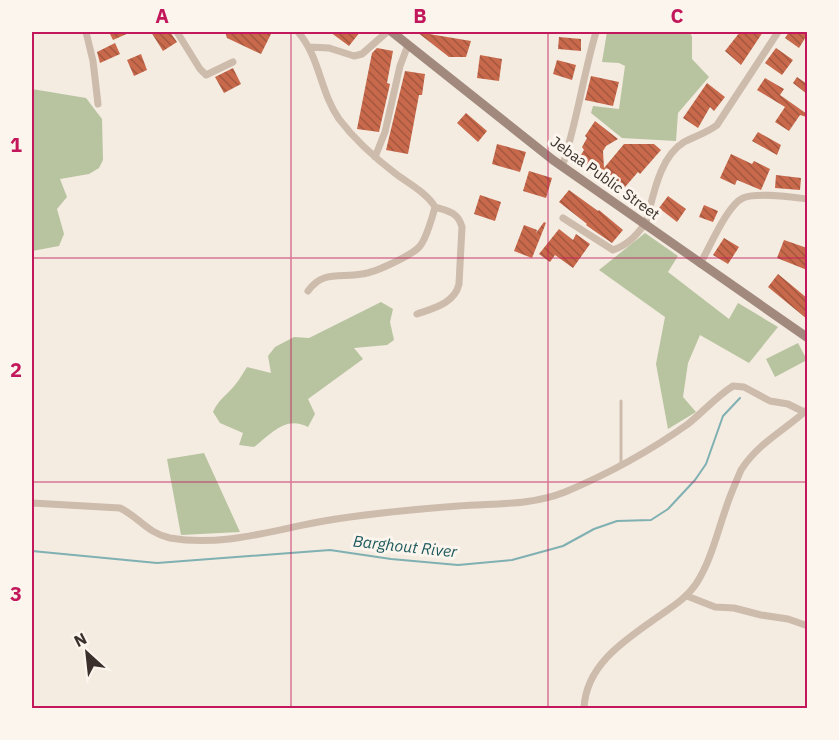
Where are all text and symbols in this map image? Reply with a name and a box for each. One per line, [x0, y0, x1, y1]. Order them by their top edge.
text: A [155, 2, 169, 29]
text: B [413, 2, 427, 29]
text: C [670, 2, 684, 29]
text: 1 [10, 131, 22, 158]
street label: Jebaa Public Street [547, 132, 664, 224]
text: 2 [10, 356, 22, 383]
water label: Barghout River [352, 531, 459, 562]
text: 3 [10, 580, 22, 607]
north arrow [57, 623, 117, 683]
text: N [70, 628, 90, 651]

